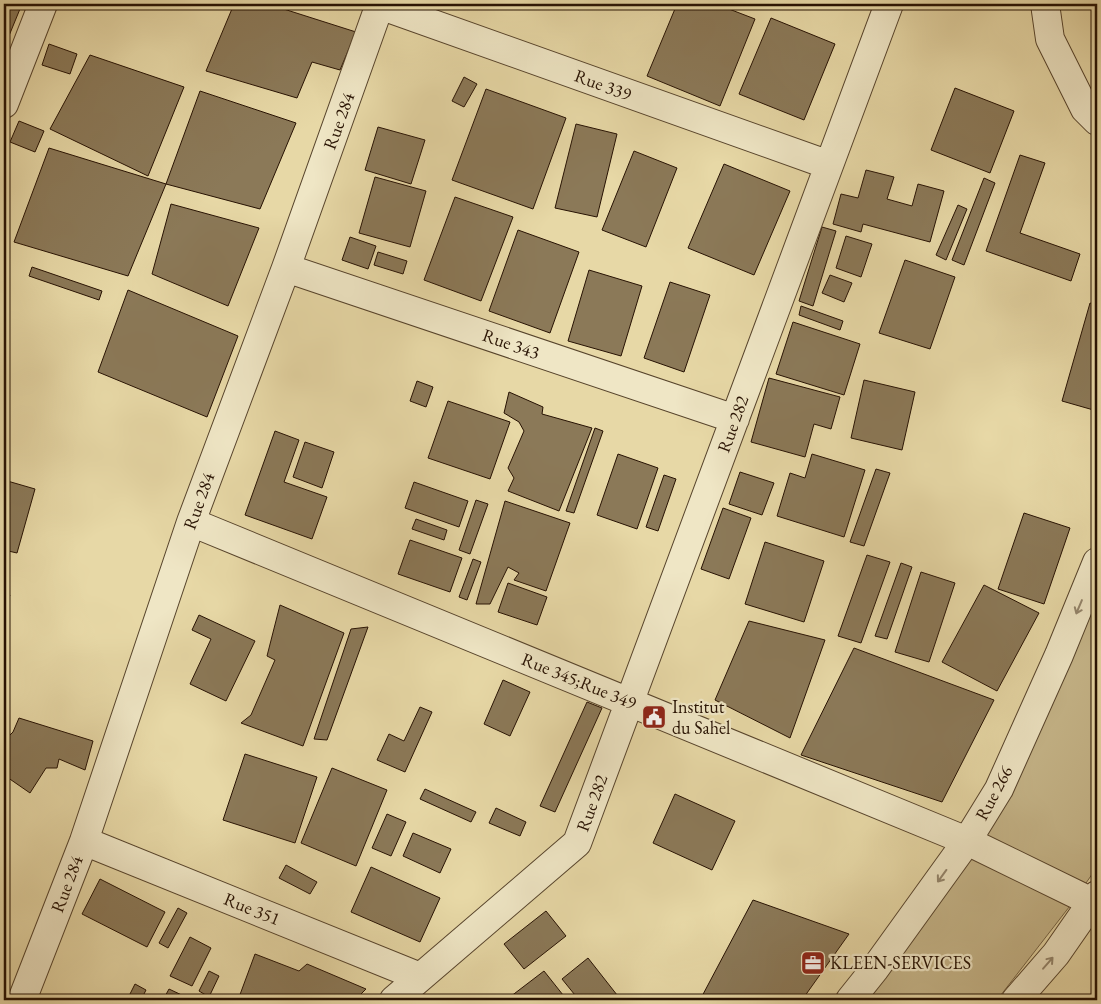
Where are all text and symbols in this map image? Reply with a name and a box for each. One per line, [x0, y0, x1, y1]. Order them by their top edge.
street label: Rue 339 [572, 64, 635, 106]
street label: Rue 284 [318, 89, 360, 152]
street label: Rue 343 [480, 323, 543, 364]
street label: Rue 282 [712, 392, 754, 455]
street label: Rue 284 [178, 469, 220, 532]
one-way arrow [1073, 599, 1083, 614]
street label: Rue 345;Rue 349 [518, 647, 640, 714]
place label: Institut du Sahel [672, 695, 730, 739]
public building icon: Institut du Sahel [641, 704, 667, 730]
street label: Rue 266 [970, 761, 1018, 824]
street label: Rue 282 [571, 771, 613, 834]
street label: Rue 284 [45, 852, 88, 915]
one-way arrow [936, 869, 947, 882]
street label: Rue 351 [221, 887, 284, 930]
office icon: KLEEN-SERVICES [800, 950, 826, 976]
place label: KLEEN-SERVICES [830, 951, 971, 974]
one-way arrow [1042, 957, 1054, 970]

